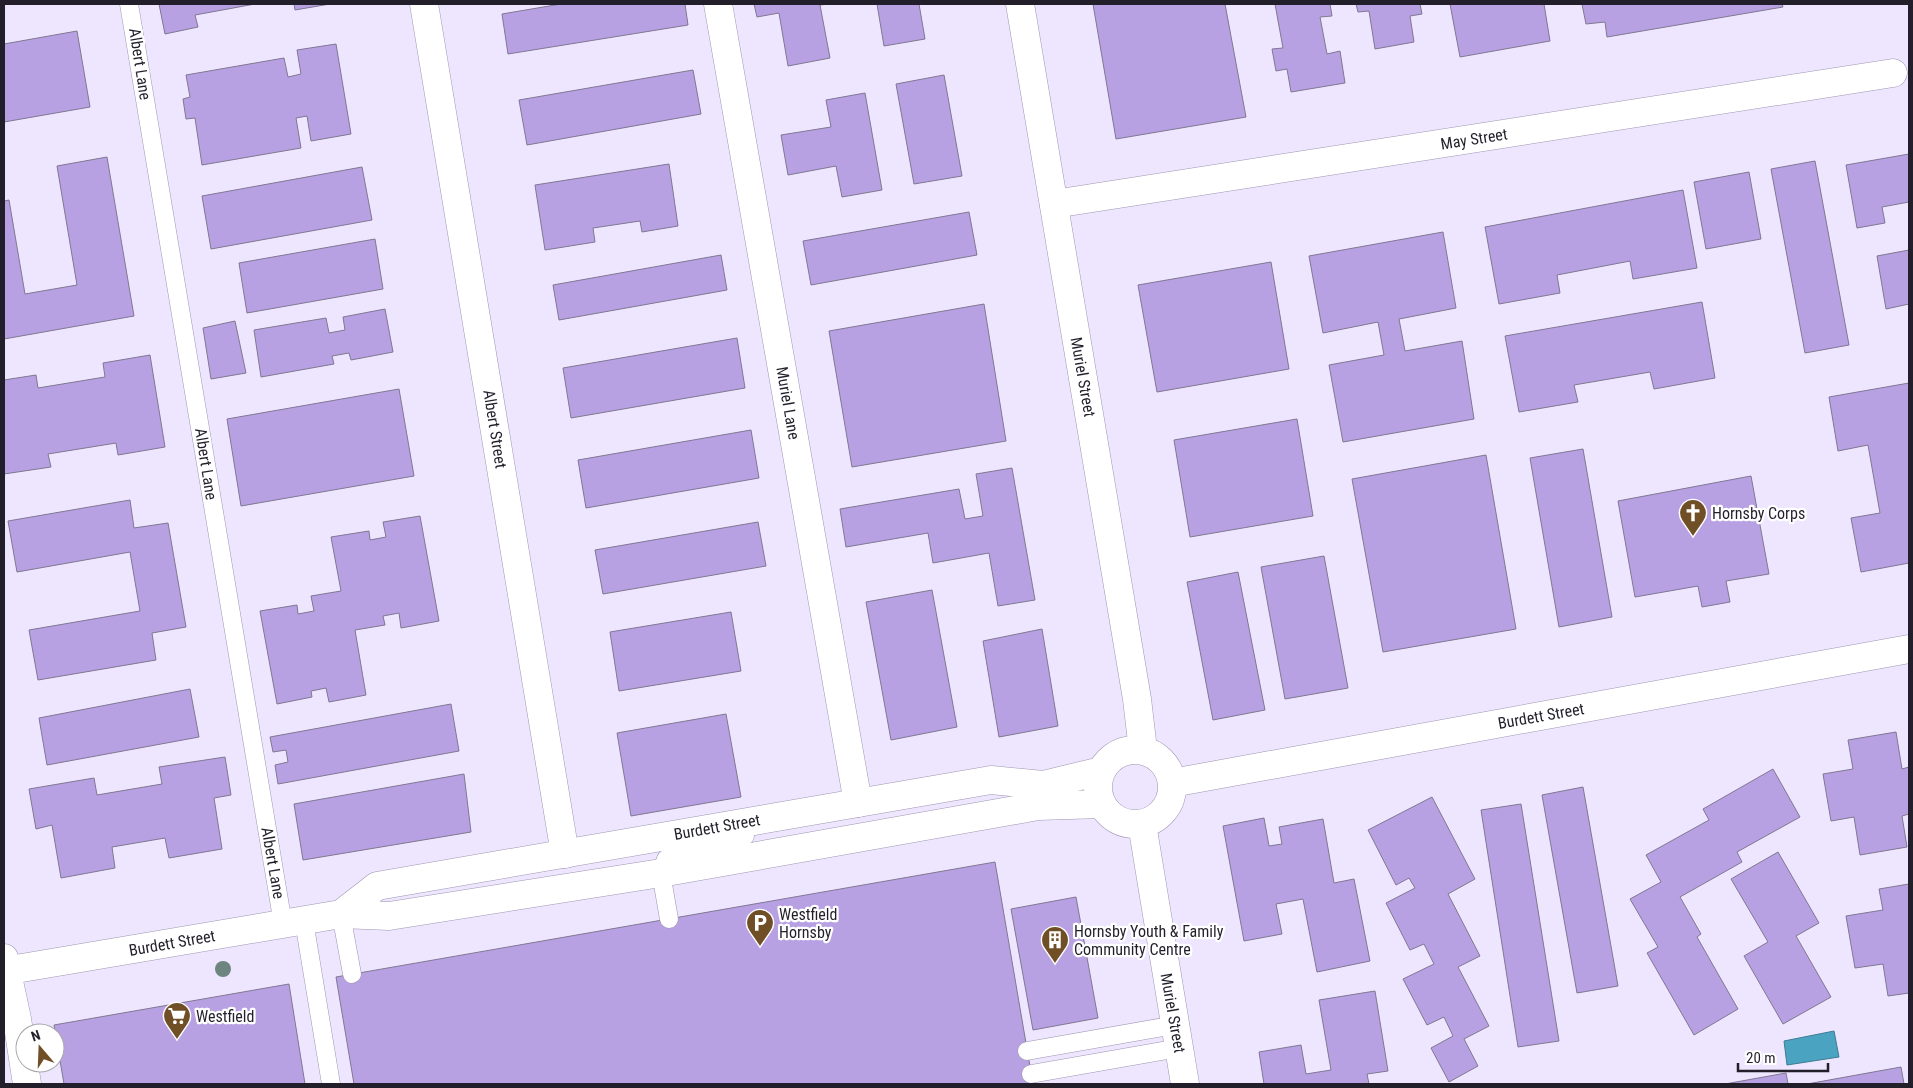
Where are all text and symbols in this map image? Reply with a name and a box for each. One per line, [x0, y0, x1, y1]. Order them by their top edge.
street label: Albert Lane [125, 27, 155, 101]
street label: May Street [1439, 124, 1509, 154]
street label: Muriel Street [1067, 336, 1099, 419]
street label: Muriel Lane [772, 365, 804, 441]
street label: Albert Street [479, 388, 511, 470]
street label: Albert Lane [191, 427, 221, 501]
church icon: Hornsby Corps [1678, 498, 1708, 537]
place label: Hornsby Corps [1712, 504, 1805, 523]
street label: Burdett Street [1496, 699, 1586, 733]
street label: Burdett Street [672, 810, 762, 844]
street label: Albert Lane [257, 826, 289, 900]
place label: Westfield Hornsby [779, 905, 837, 942]
parking icon: Westfield Hornsby [745, 908, 775, 947]
place label: Hornsby Youth & Family Community Centre [1074, 922, 1224, 959]
building icon: Hornsby Youth & Family Community Centre [1040, 925, 1070, 964]
street label: Burdett Street [127, 926, 217, 960]
street label: Muriel Street [1157, 972, 1189, 1055]
supermarket icon: Westfield [162, 1001, 192, 1040]
place label: Westfield [196, 1007, 254, 1026]
north arrow [15, 1023, 65, 1073]
text: N [29, 1027, 42, 1045]
scale bar [1738, 1040, 1828, 1072]
text: 20 m [1746, 1049, 1776, 1067]

